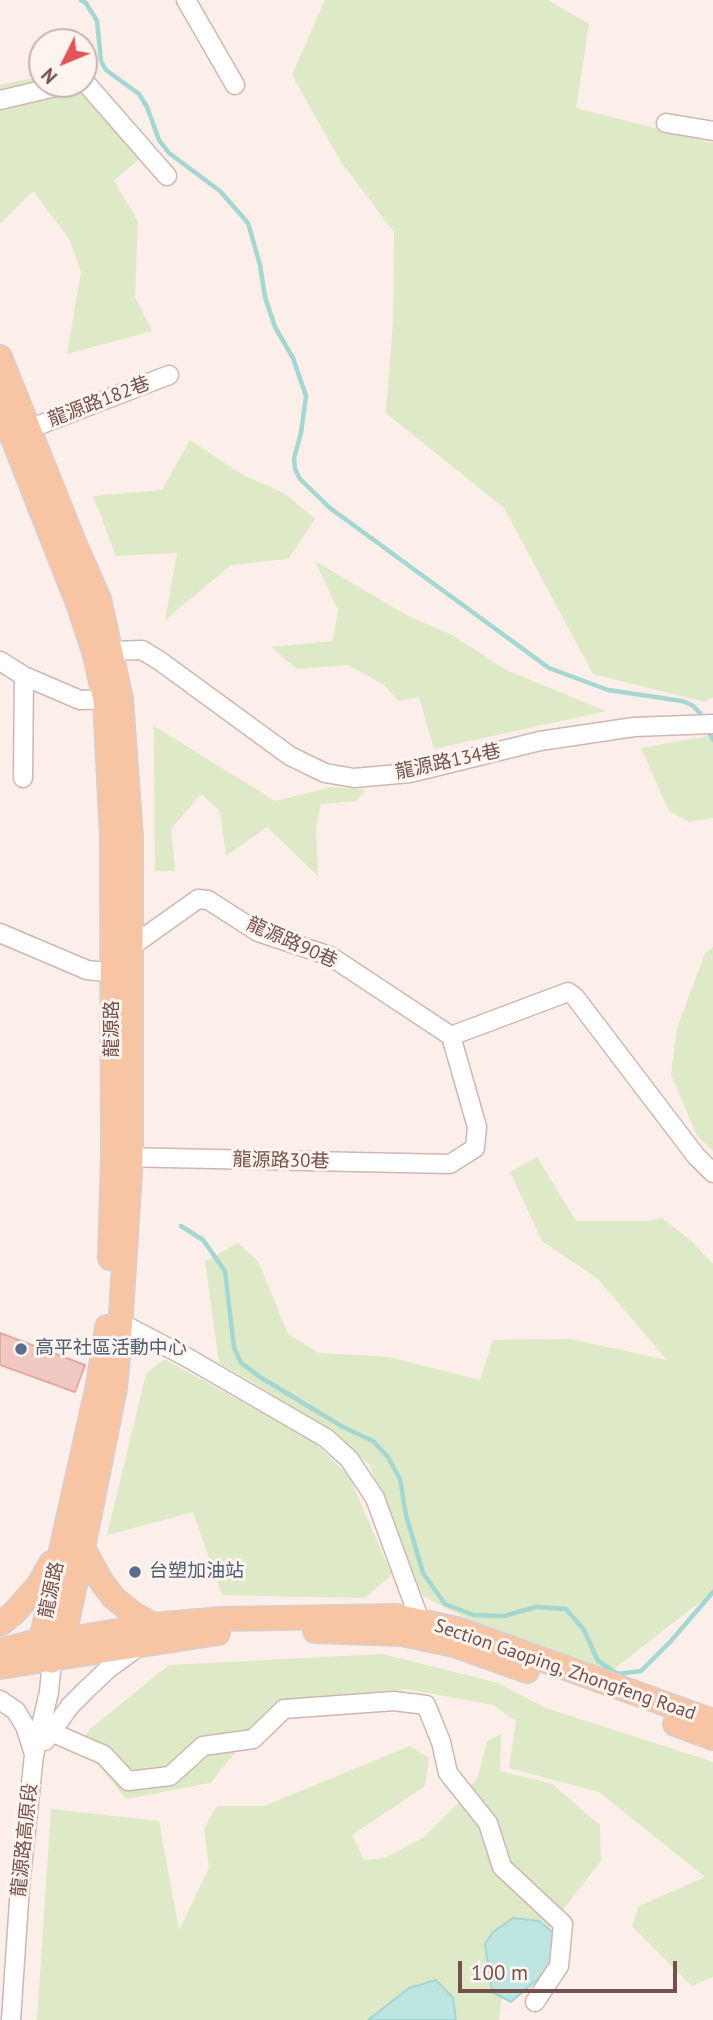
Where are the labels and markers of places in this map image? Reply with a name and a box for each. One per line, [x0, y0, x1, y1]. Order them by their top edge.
place label: 高平社區活動中心 [35, 1338, 187, 1360]
marker: 高平社區活動中心 [13, 1341, 29, 1357]
place label: 台塑加油站 [149, 1561, 244, 1583]
marker: 台塑加油站 [127, 1564, 143, 1580]

